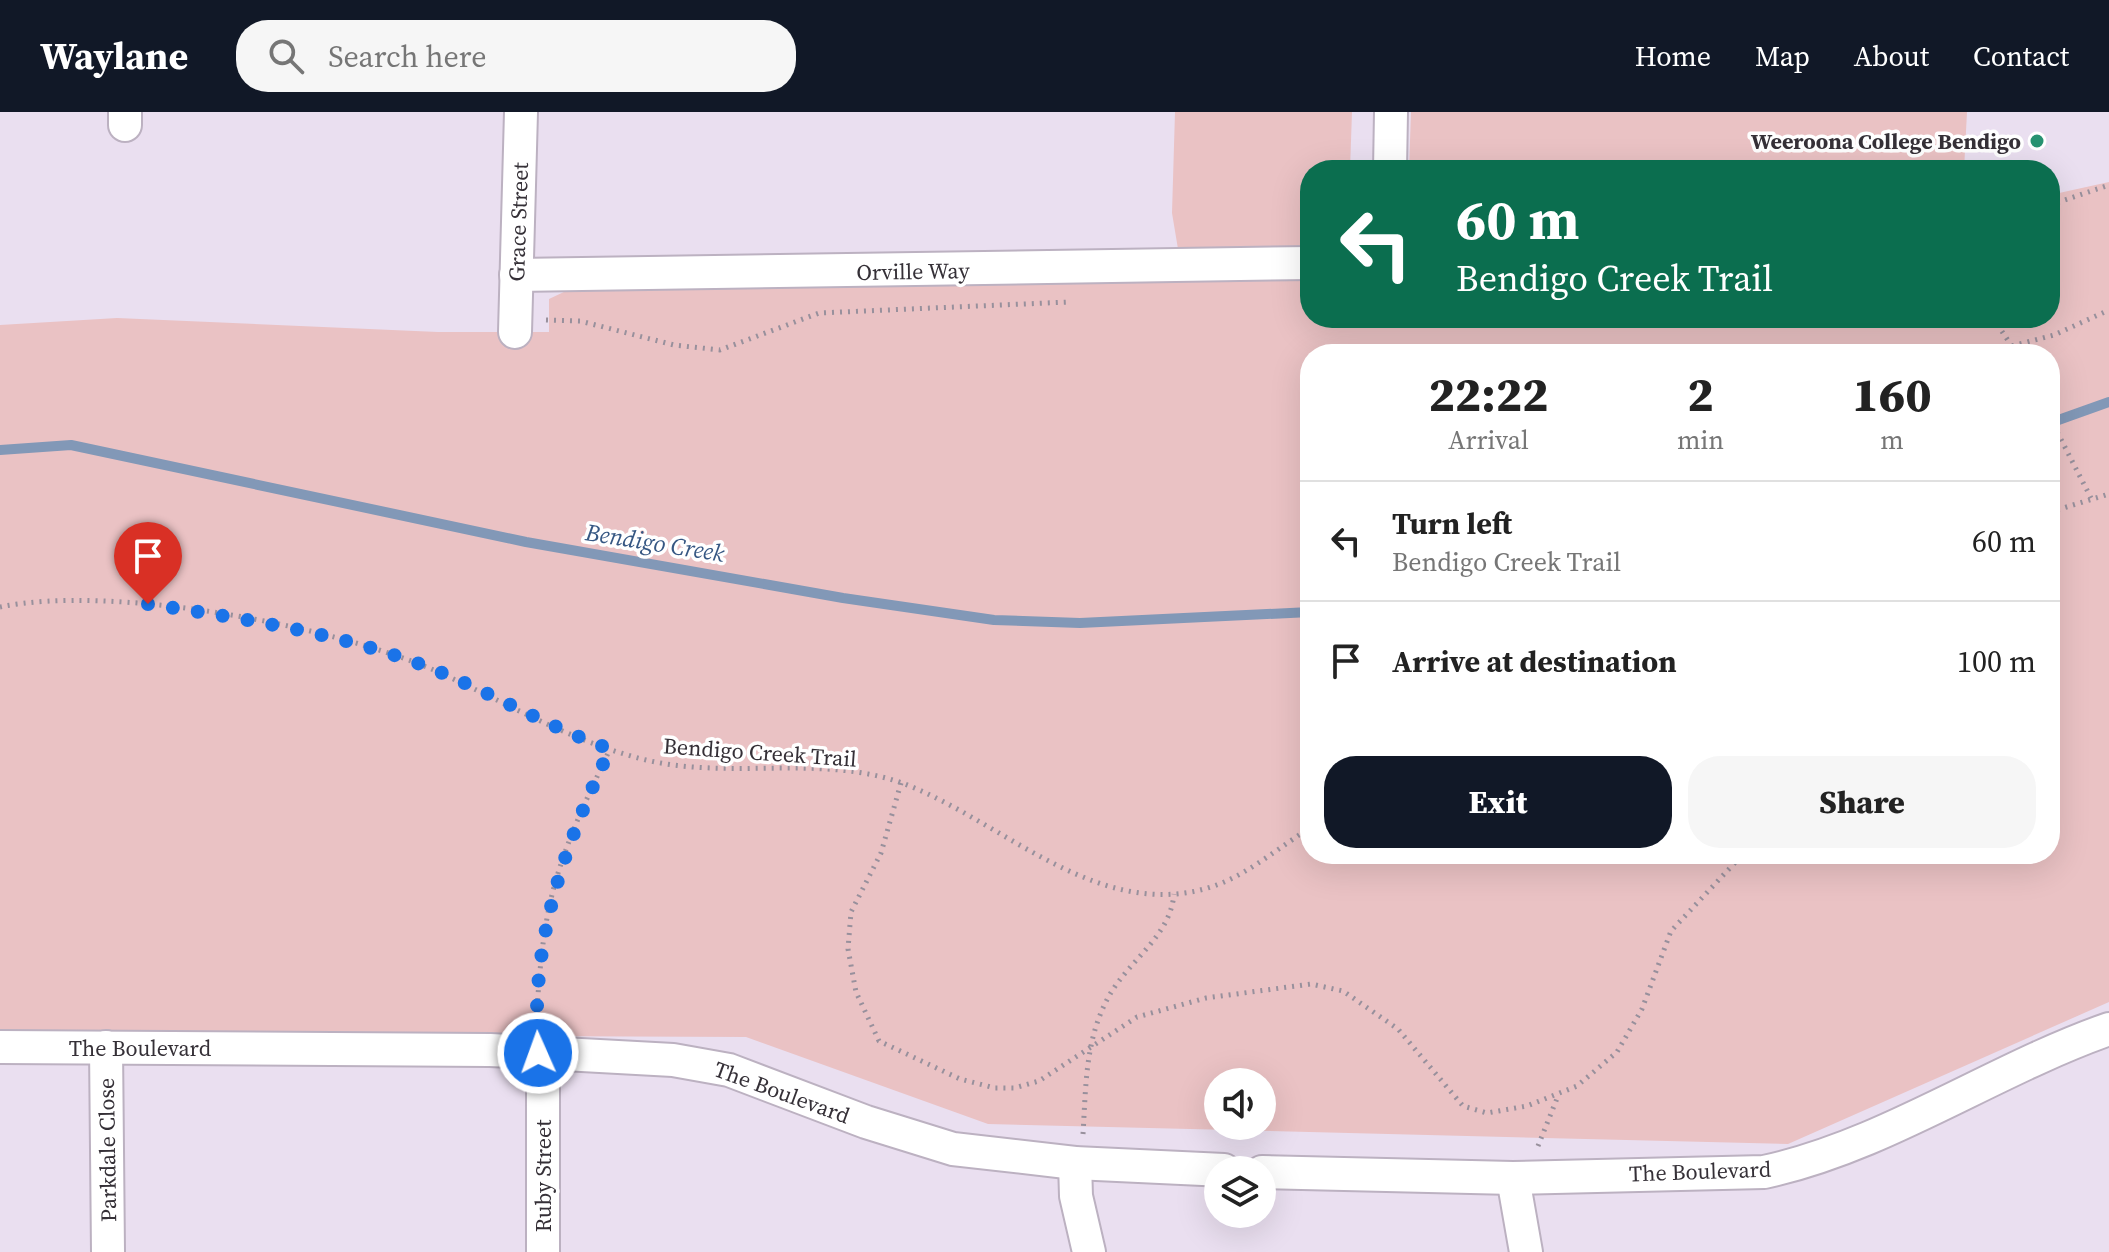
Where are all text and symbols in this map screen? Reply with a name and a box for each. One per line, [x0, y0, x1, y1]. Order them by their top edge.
search box [236, 20, 796, 92]
text: Waylane [40, 30, 188, 82]
icon: search [264, 34, 308, 78]
text: Search here [328, 36, 486, 77]
text: Home [1635, 37, 1711, 75]
text: Map [1755, 37, 1810, 75]
text: About [1854, 37, 1929, 75]
text: Contact [1973, 37, 2069, 75]
place label: Weeroona College Bendigo [1751, 126, 2021, 156]
marker: Weeroona College Bendigo [2028, 132, 2046, 150]
street label: Grace Street [501, 161, 535, 282]
text: 60 m [1456, 181, 1579, 258]
icon: left [1324, 192, 1428, 296]
text: Bendigo Creek Trail [1456, 254, 1773, 303]
street label: Orville Way [856, 255, 971, 287]
text: 22:22 [1428, 361, 1549, 427]
text: 2 [1687, 361, 1714, 427]
text: 160 [1852, 361, 1932, 427]
text: Arrival [1448, 422, 1529, 458]
text: min [1677, 422, 1724, 458]
text: m [1880, 422, 1904, 458]
text: Turn left [1392, 503, 1512, 544]
water label: Bendigo Creek [582, 515, 728, 570]
icon: left [1324, 519, 1368, 563]
text: 60 m [1972, 521, 2036, 562]
pin [114, 522, 182, 604]
icon: arrive [126, 534, 170, 578]
text: Bendigo Creek Trail [1392, 544, 1621, 580]
icon: arrive [1324, 639, 1368, 683]
text: Arrive at destination [1392, 641, 1677, 682]
text: 100 m [1957, 641, 2036, 682]
street label: Bendigo Creek Trail [662, 730, 858, 774]
button: Exit [1324, 756, 1672, 848]
button: Share [1688, 756, 2036, 848]
position arrow [496, 1011, 580, 1095]
street label: The Boulevard [69, 1033, 212, 1063]
street label: The Boulevard [710, 1054, 855, 1131]
map controls [1204, 1068, 1276, 1228]
button: sound [1204, 1068, 1276, 1140]
street label: Parkdale Close [91, 1078, 123, 1222]
street label: Ruby Street [528, 1119, 558, 1232]
street label: The Boulevard [1628, 1154, 1772, 1188]
button: layers [1204, 1156, 1276, 1228]

